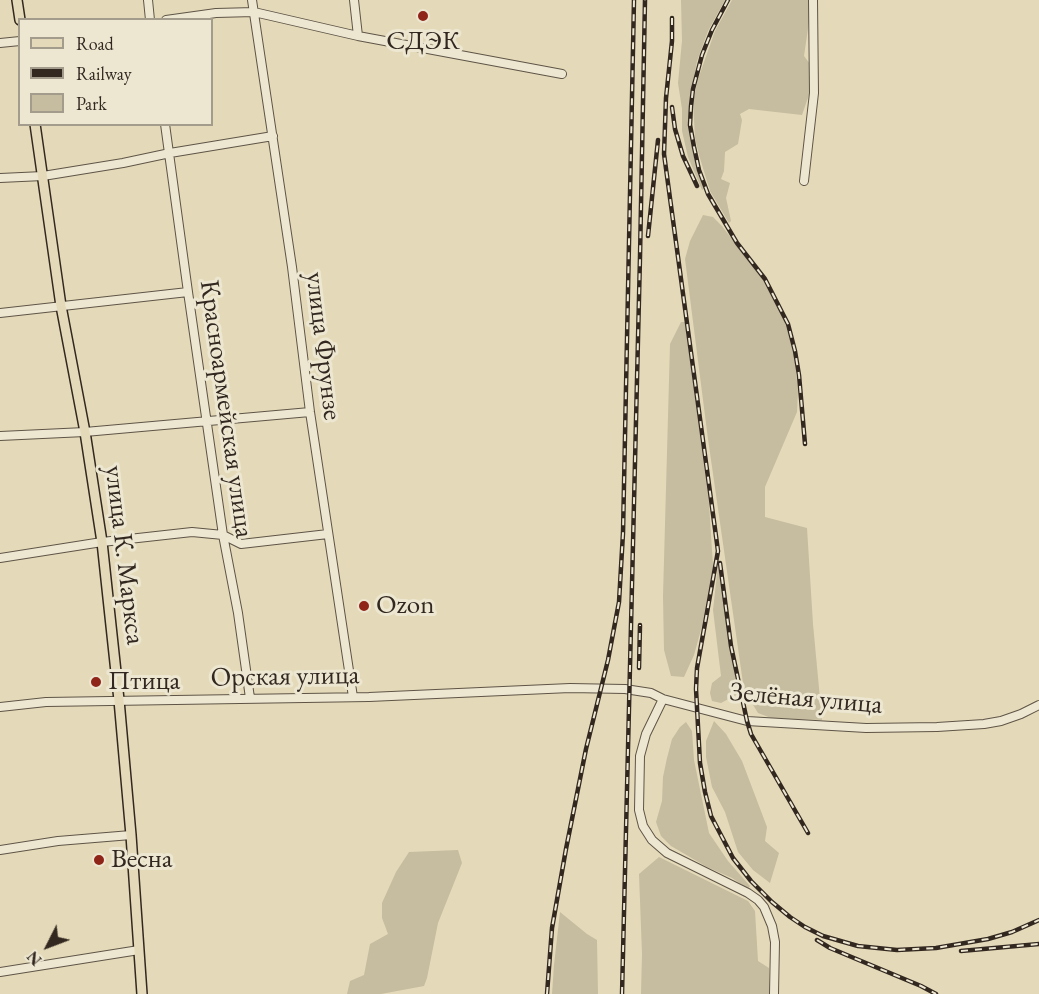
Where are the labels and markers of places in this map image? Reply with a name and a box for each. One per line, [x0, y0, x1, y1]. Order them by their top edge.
marker: СДЭК [416, 9, 430, 23]
place label: СДЭК [386, 26, 460, 58]
place label: Ozon [376, 590, 434, 622]
marker: Ozon [357, 599, 371, 613]
place label: Птица [108, 666, 180, 698]
marker: Птица [89, 675, 103, 689]
place label: Весна [111, 844, 173, 876]
marker: Весна [92, 853, 106, 867]

